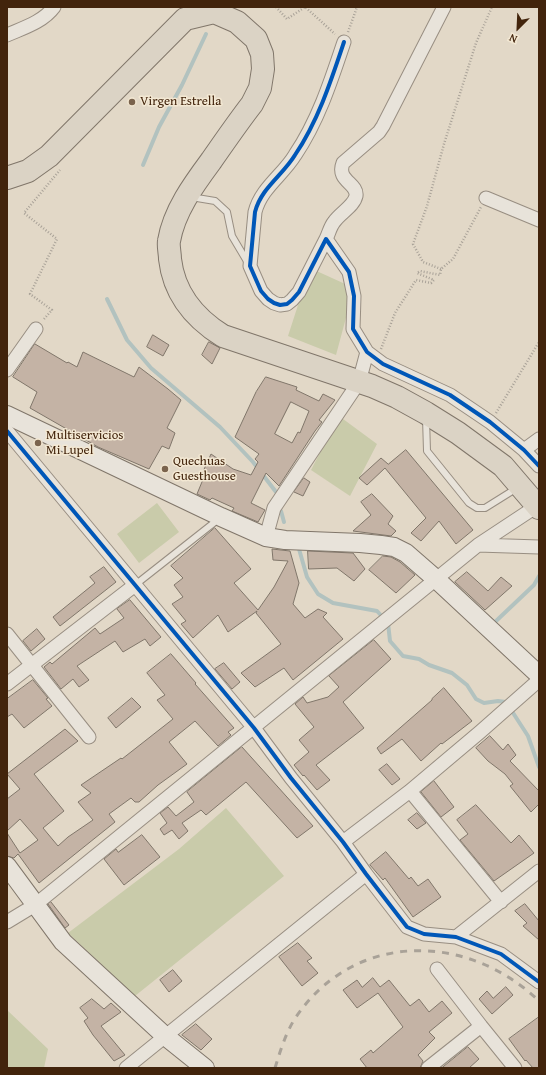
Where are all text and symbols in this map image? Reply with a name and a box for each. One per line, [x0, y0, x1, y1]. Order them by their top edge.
north arrow [498, 8, 538, 48]
text: N [507, 30, 520, 48]
place label: Virgen Estrella [140, 94, 221, 110]
marker: Virgen Estrella [127, 97, 137, 107]
place label: Multiservicios Mi Lupel [46, 428, 124, 459]
marker: Multiservicios Mi Lupel [33, 438, 43, 448]
place label: Quechuas Guesthouse [173, 454, 236, 485]
marker: Quechuas Guesthouse [160, 464, 170, 474]

